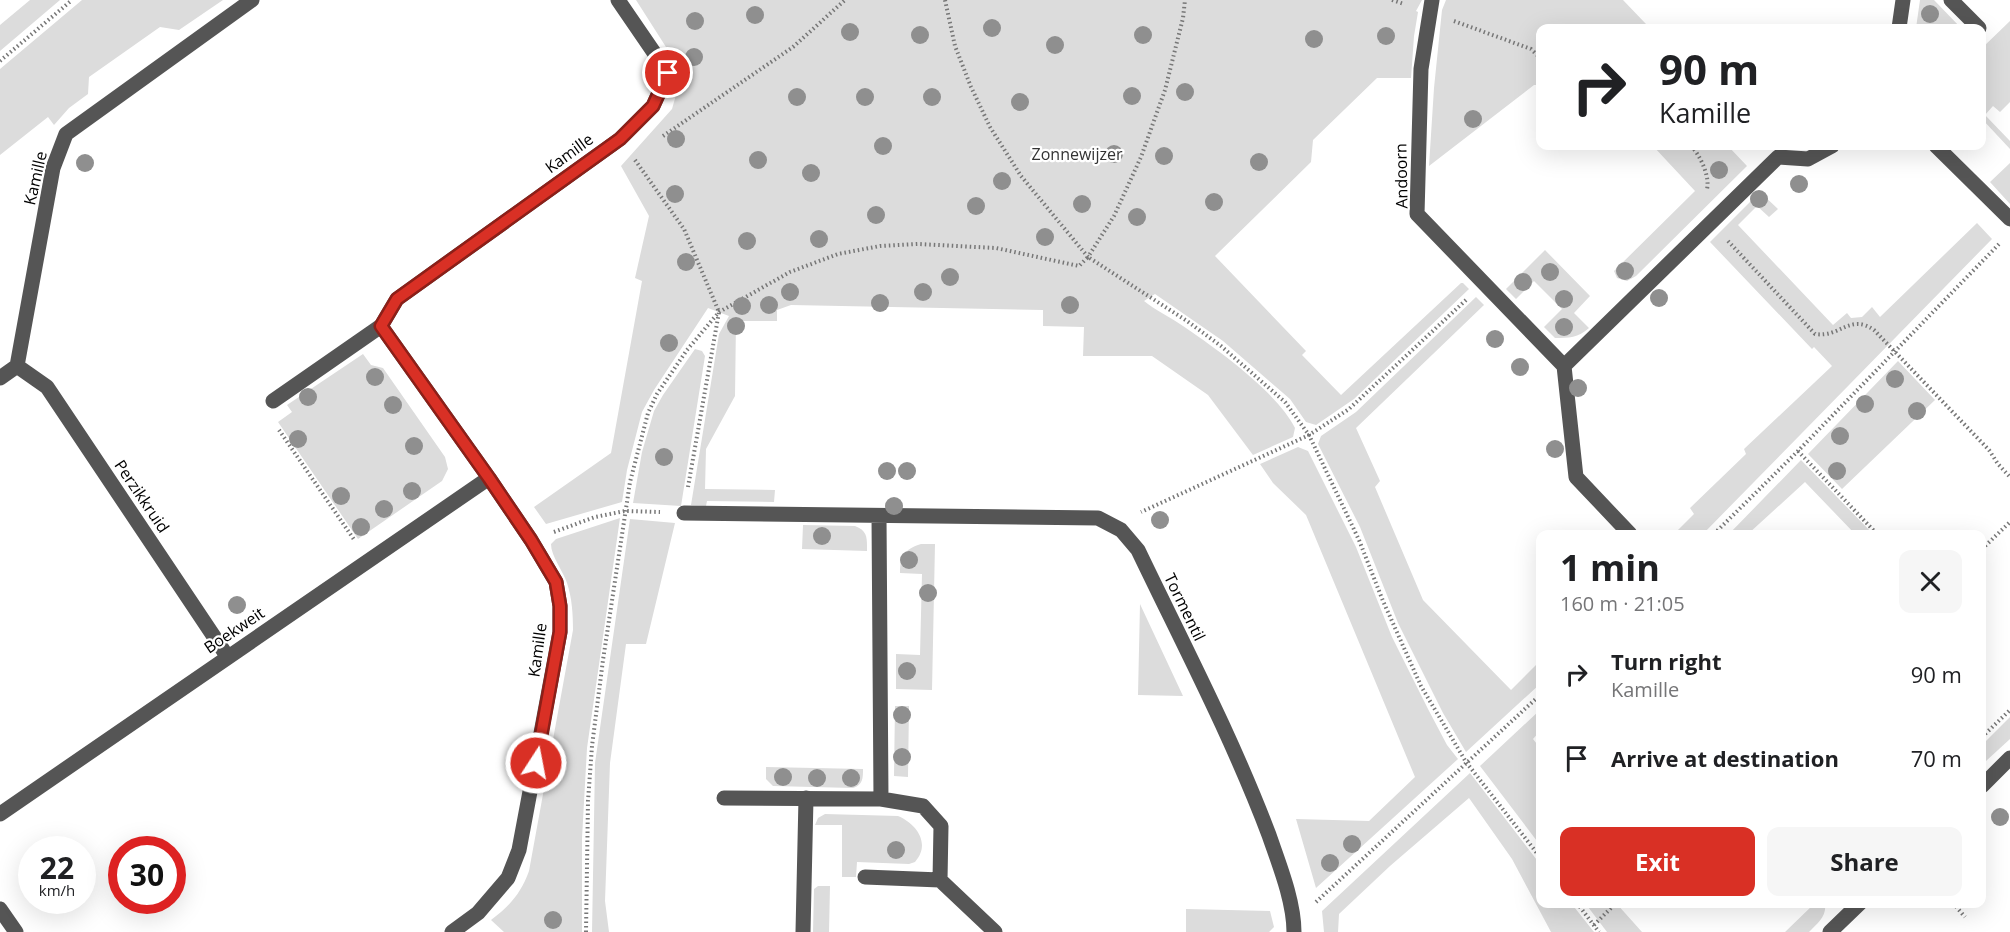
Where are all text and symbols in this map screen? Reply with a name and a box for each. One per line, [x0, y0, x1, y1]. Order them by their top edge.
text: 90 m [1659, 40, 1759, 97]
pin [642, 47, 693, 98]
icon: right [1560, 48, 1638, 126]
icon: arrive [651, 56, 684, 89]
text: Kamille [1659, 94, 1751, 131]
street label: Kamille [540, 128, 598, 178]
park label: Zonnewijzer [1032, 143, 1123, 165]
street label: Andoorn [1389, 143, 1413, 209]
street label: Kamille [18, 149, 52, 207]
street label: Perzikkruid [109, 455, 175, 537]
text: 1 min [1560, 543, 1660, 592]
button: close [1899, 550, 1962, 613]
street label: Tormentil [1159, 570, 1211, 644]
text: 160 m · 21:05 [1560, 590, 1685, 617]
street label: Boekweit [199, 602, 269, 658]
street label: Kamille [522, 621, 552, 679]
text: Turn right [1611, 646, 1722, 676]
icon: right [1560, 658, 1593, 691]
text: 90 m [1911, 659, 1962, 689]
text: Kamille [1611, 676, 1679, 703]
position arrow [504, 731, 568, 795]
icon: arrive [1560, 742, 1593, 775]
text: Arrive at destination [1611, 743, 1839, 773]
text: 70 m [1911, 743, 1962, 773]
button: Exit [1560, 827, 1755, 896]
button: Share [1767, 827, 1962, 896]
speed limit sign: 30 [108, 836, 186, 914]
text: 22 [40, 847, 74, 888]
text: km/h [39, 880, 75, 900]

